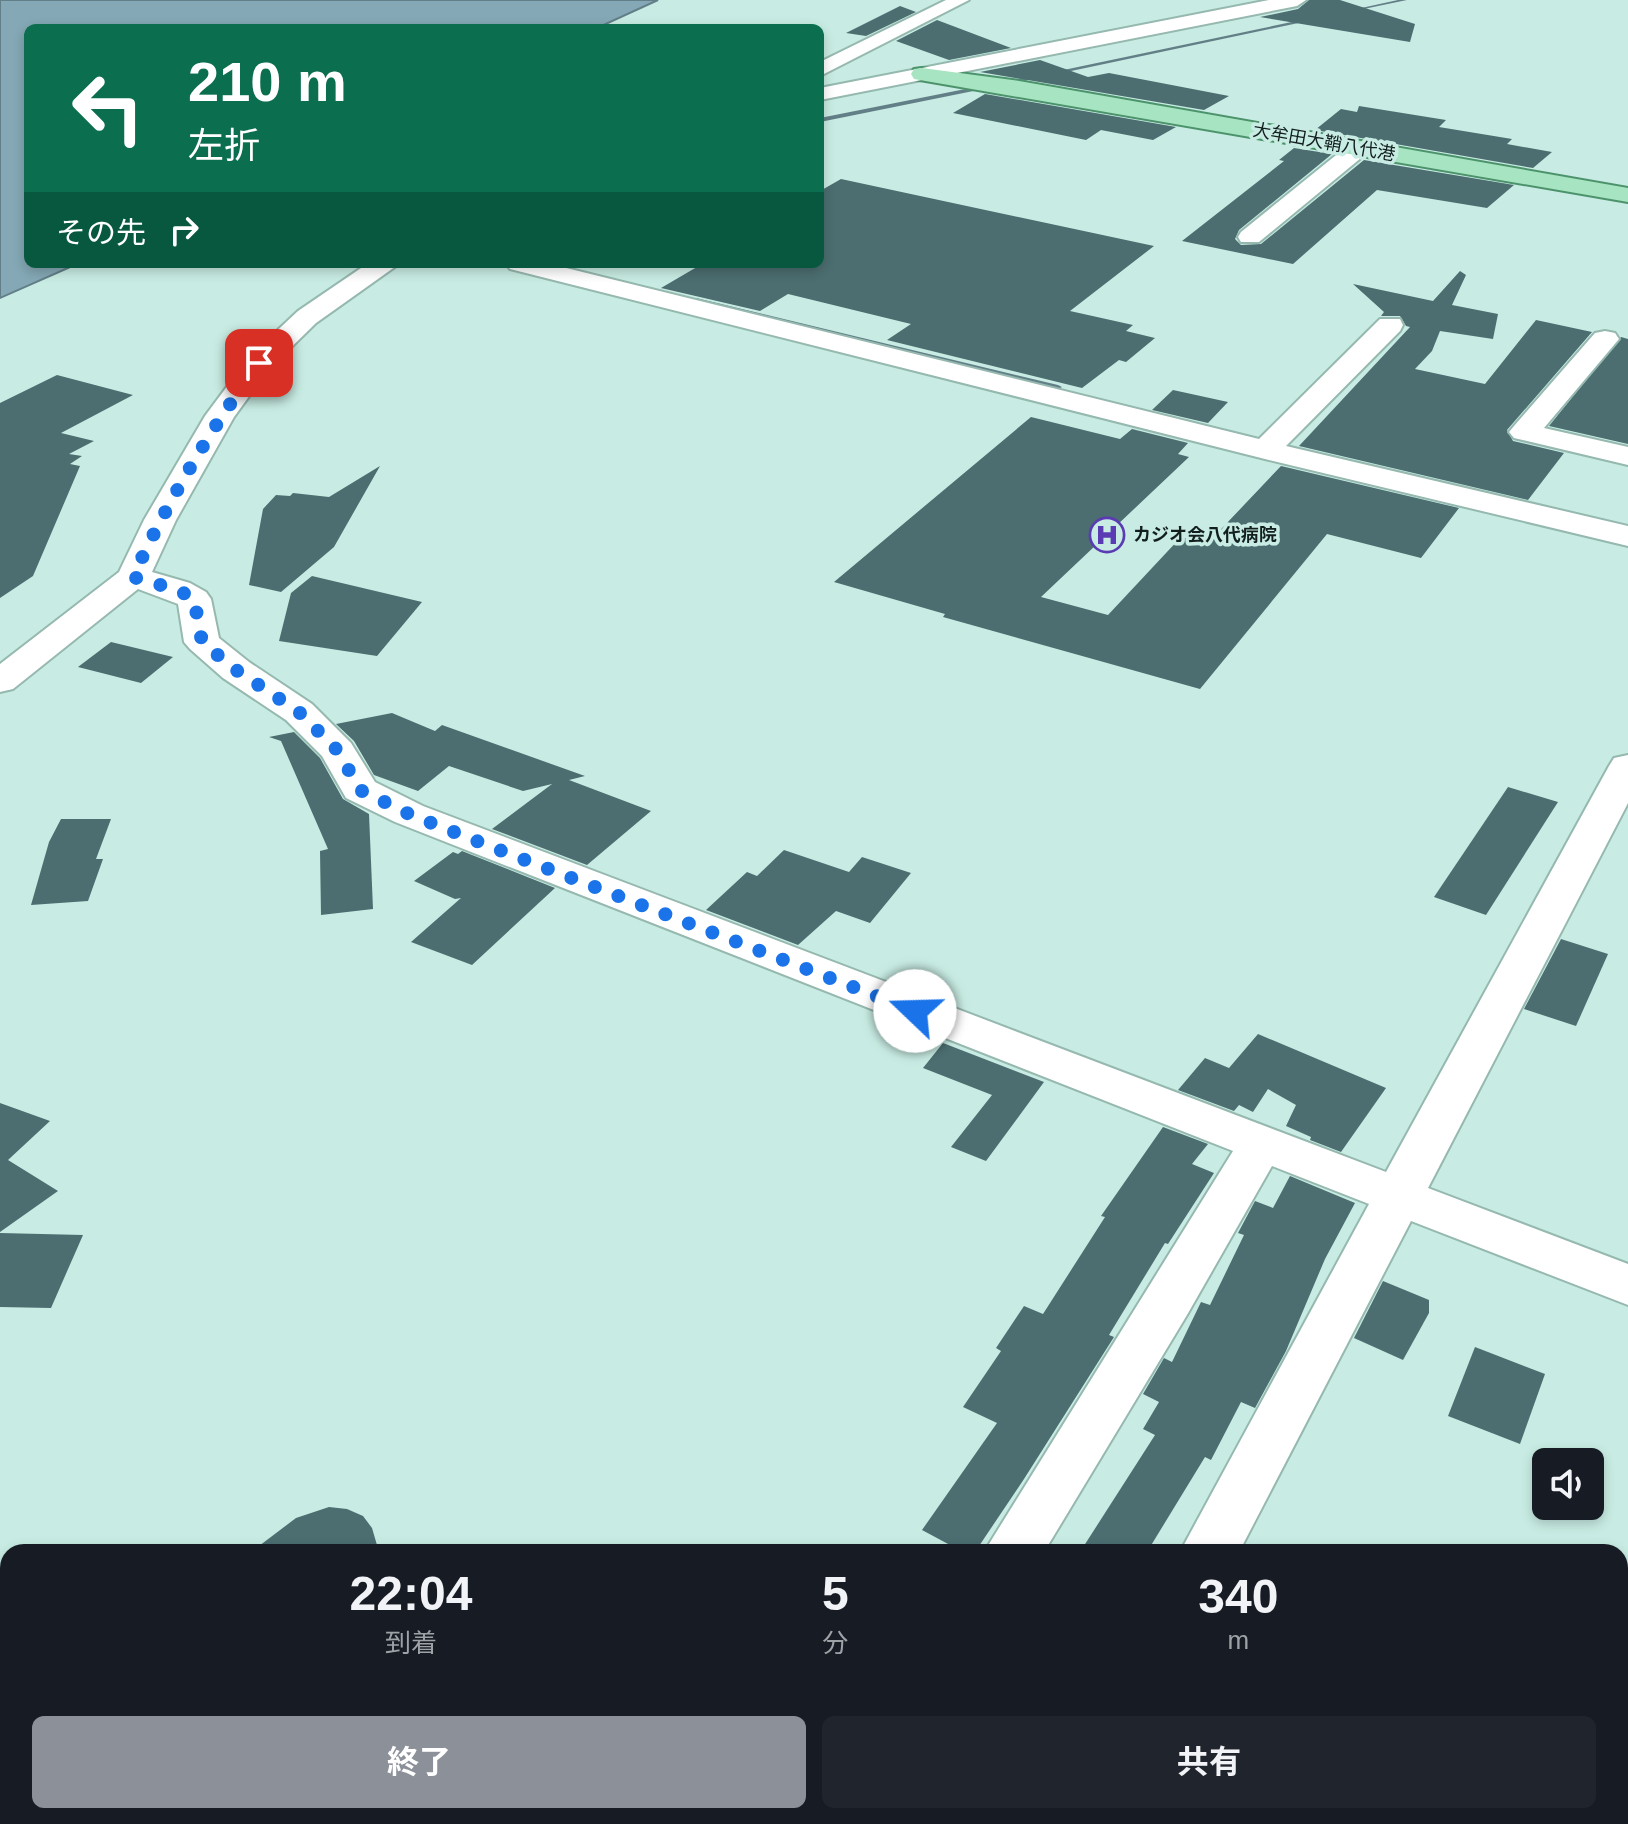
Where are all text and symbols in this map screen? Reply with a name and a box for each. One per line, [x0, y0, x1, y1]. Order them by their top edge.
text: 210 m [188, 50, 347, 113]
icon: left [56, 56, 160, 160]
street label: 大牟田大鞘八代港 [1251, 120, 1397, 164]
text: 左折 [188, 125, 260, 166]
icon: right [162, 208, 206, 252]
text: その先 [56, 216, 146, 249]
pin [225, 329, 293, 397]
icon: arrive [237, 341, 281, 385]
hospital icon: カジオ会八代病院 [1088, 516, 1126, 554]
place label: カジオ会八代病院 [1133, 525, 1277, 545]
position arrow [873, 969, 957, 1053]
map controls [1532, 1448, 1604, 1520]
button: sound [1532, 1448, 1604, 1520]
text: 22:04 [350, 1567, 472, 1620]
text: 5 [822, 1567, 849, 1620]
text: 340 [1198, 1570, 1278, 1623]
text: m [1228, 1625, 1249, 1655]
text: 到着 [385, 1628, 437, 1658]
text: 分 [822, 1628, 848, 1658]
button: 終了 [32, 1716, 806, 1808]
button: 共有 [822, 1716, 1596, 1808]

